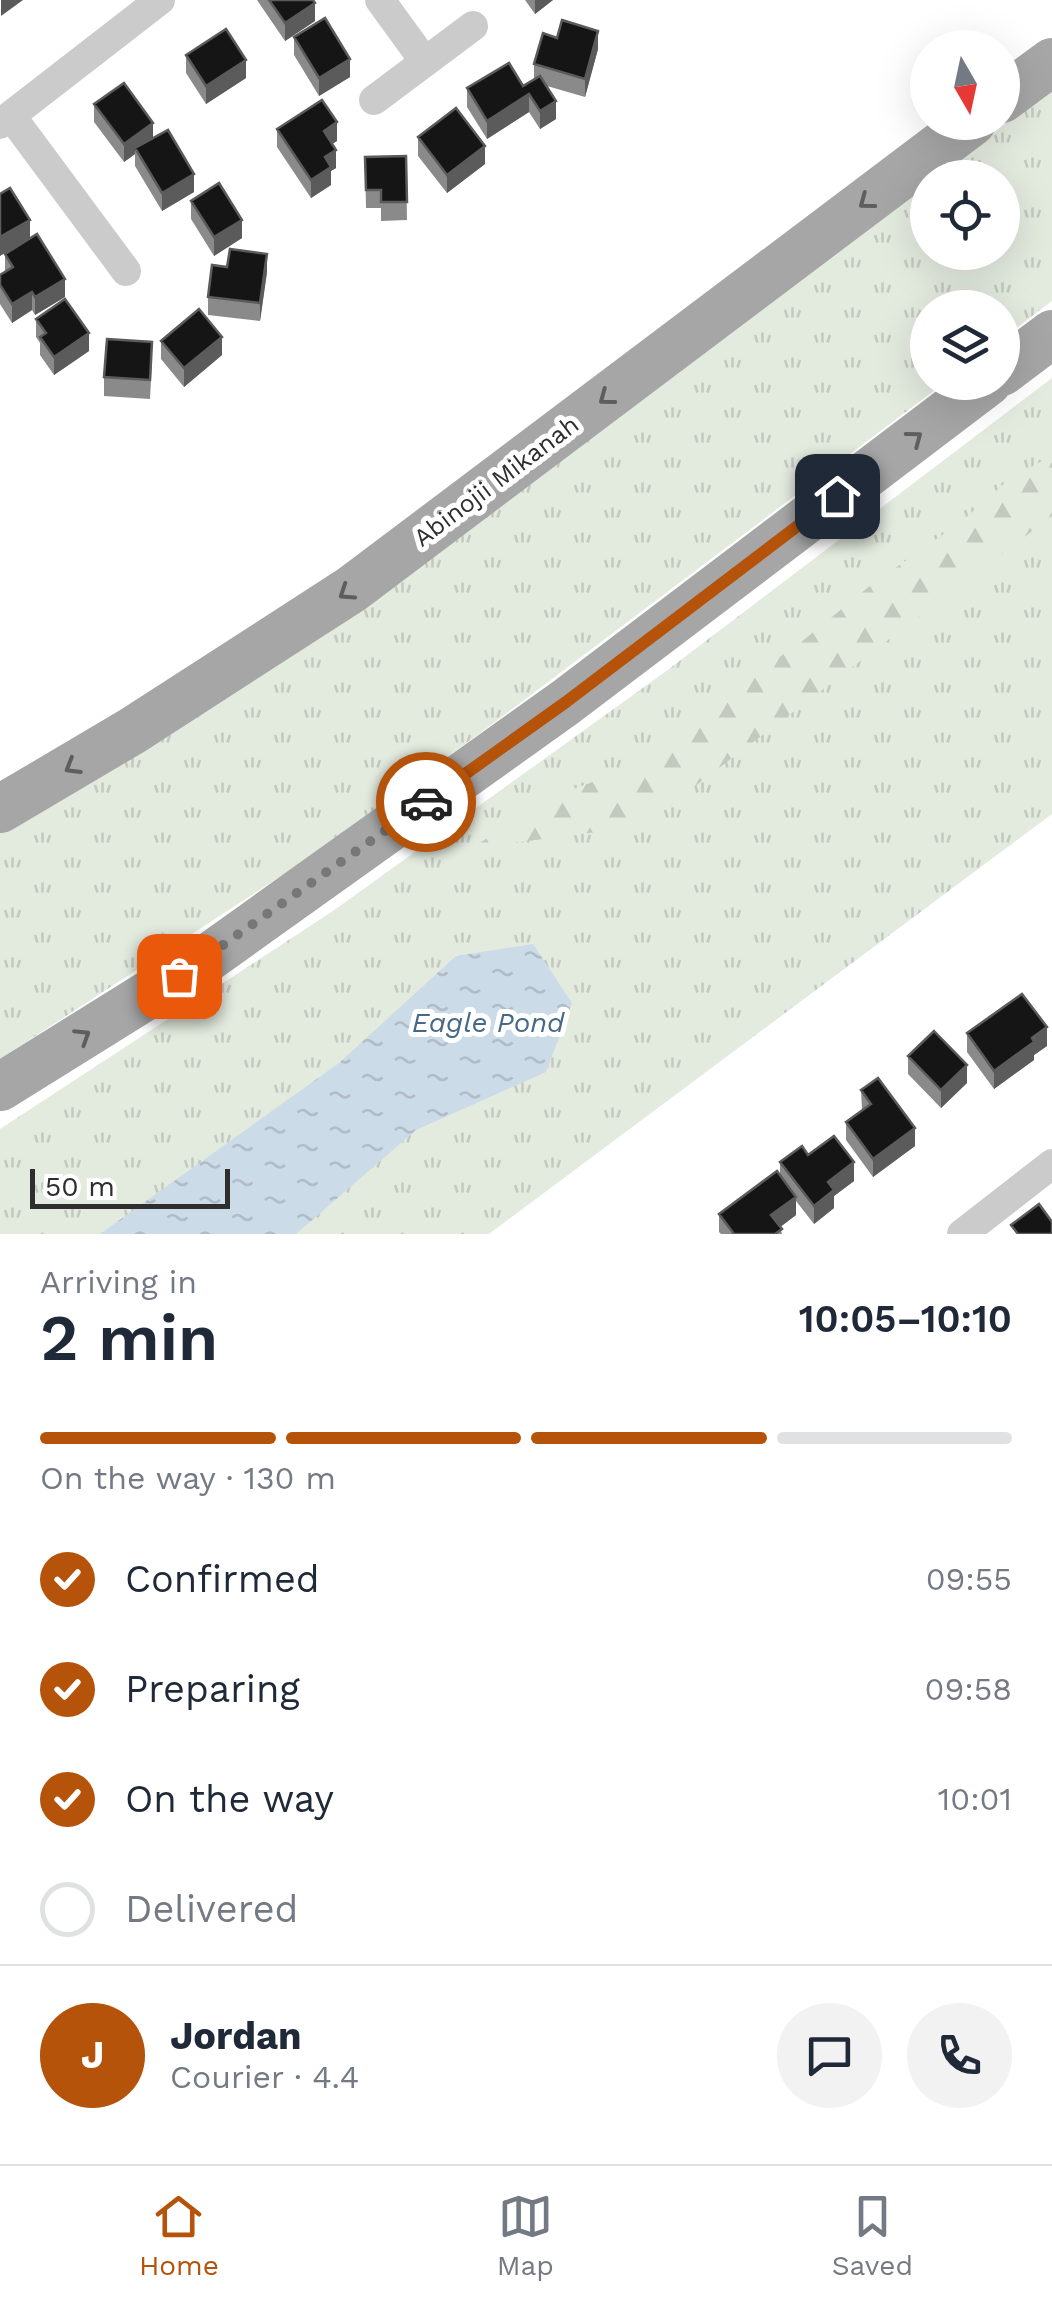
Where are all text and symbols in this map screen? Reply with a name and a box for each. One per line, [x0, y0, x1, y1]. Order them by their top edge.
north arrow [910, 30, 1020, 140]
map controls [910, 30, 1020, 400]
button: locate [910, 160, 1020, 270]
one-way arrow [859, 191, 877, 208]
button: layers [910, 290, 1020, 400]
one-way arrow [599, 386, 617, 403]
street label: Abinojii Mikanah [408, 410, 584, 552]
one-way arrow [904, 432, 922, 449]
pin [795, 454, 880, 539]
icon: home [810, 469, 865, 524]
one-way arrow [339, 580, 357, 599]
courier [376, 752, 476, 852]
one-way arrow [65, 754, 83, 774]
icon: car [399, 775, 454, 830]
pin [137, 934, 222, 1019]
icon: bag [152, 949, 207, 1004]
water label: Eagle Pond [412, 1006, 565, 1039]
one-way arrow [72, 1029, 90, 1048]
scale bar [30, 1164, 230, 1208]
text: 50 m [45, 1170, 115, 1203]
text: Arriving in [40, 1263, 197, 1301]
text: 10:05–10:10 [799, 1297, 1012, 1341]
text: 2 min [40, 1300, 218, 1376]
text: On the way · 130 m [40, 1459, 336, 1497]
icon: check [40, 1552, 95, 1607]
text: Confirmed [125, 1557, 320, 1601]
text: 09:55 [926, 1560, 1012, 1598]
icon: check [40, 1662, 95, 1717]
text: Preparing [125, 1667, 300, 1711]
text: 09:58 [925, 1670, 1012, 1708]
icon: check [40, 1772, 95, 1827]
text: On the way [125, 1777, 334, 1821]
text: 10:01 [938, 1780, 1012, 1818]
text: Delivered [125, 1887, 298, 1931]
button: chat [777, 2003, 882, 2108]
button: phone [907, 2003, 1012, 2108]
text: Jordan [170, 2014, 302, 2058]
text: J [81, 2033, 104, 2077]
text: Courier · 4.4 [170, 2058, 359, 2096]
tab: Home [139, 2189, 219, 2282]
tab: Map [497, 2189, 554, 2282]
tab: Saved [832, 2189, 913, 2282]

